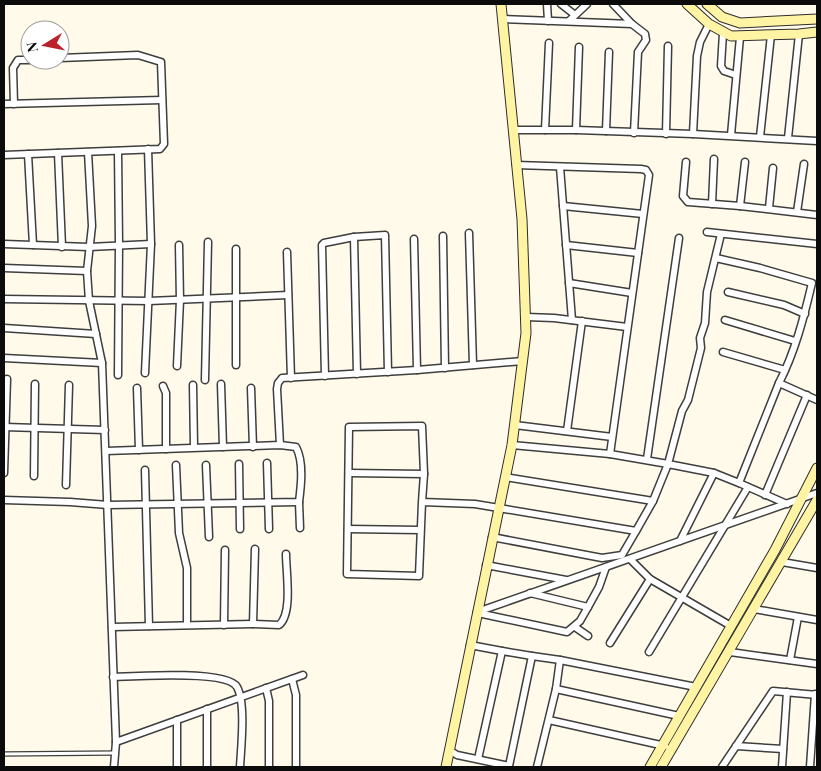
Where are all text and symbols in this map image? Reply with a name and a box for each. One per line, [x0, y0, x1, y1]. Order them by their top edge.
north arrow [20, 20, 70, 70]
text: N [21, 41, 42, 54]

